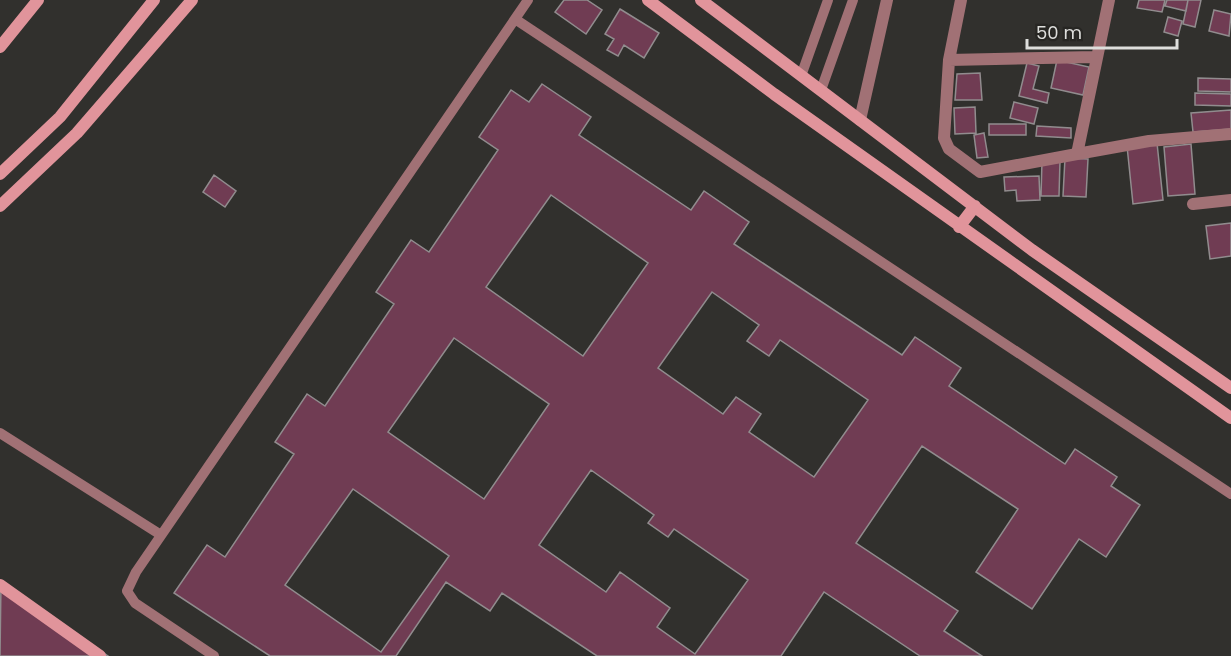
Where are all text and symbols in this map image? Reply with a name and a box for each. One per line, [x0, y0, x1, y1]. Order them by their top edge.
scale bar [1027, 12, 1177, 50]
text: 50 m [1036, 20, 1082, 45]

